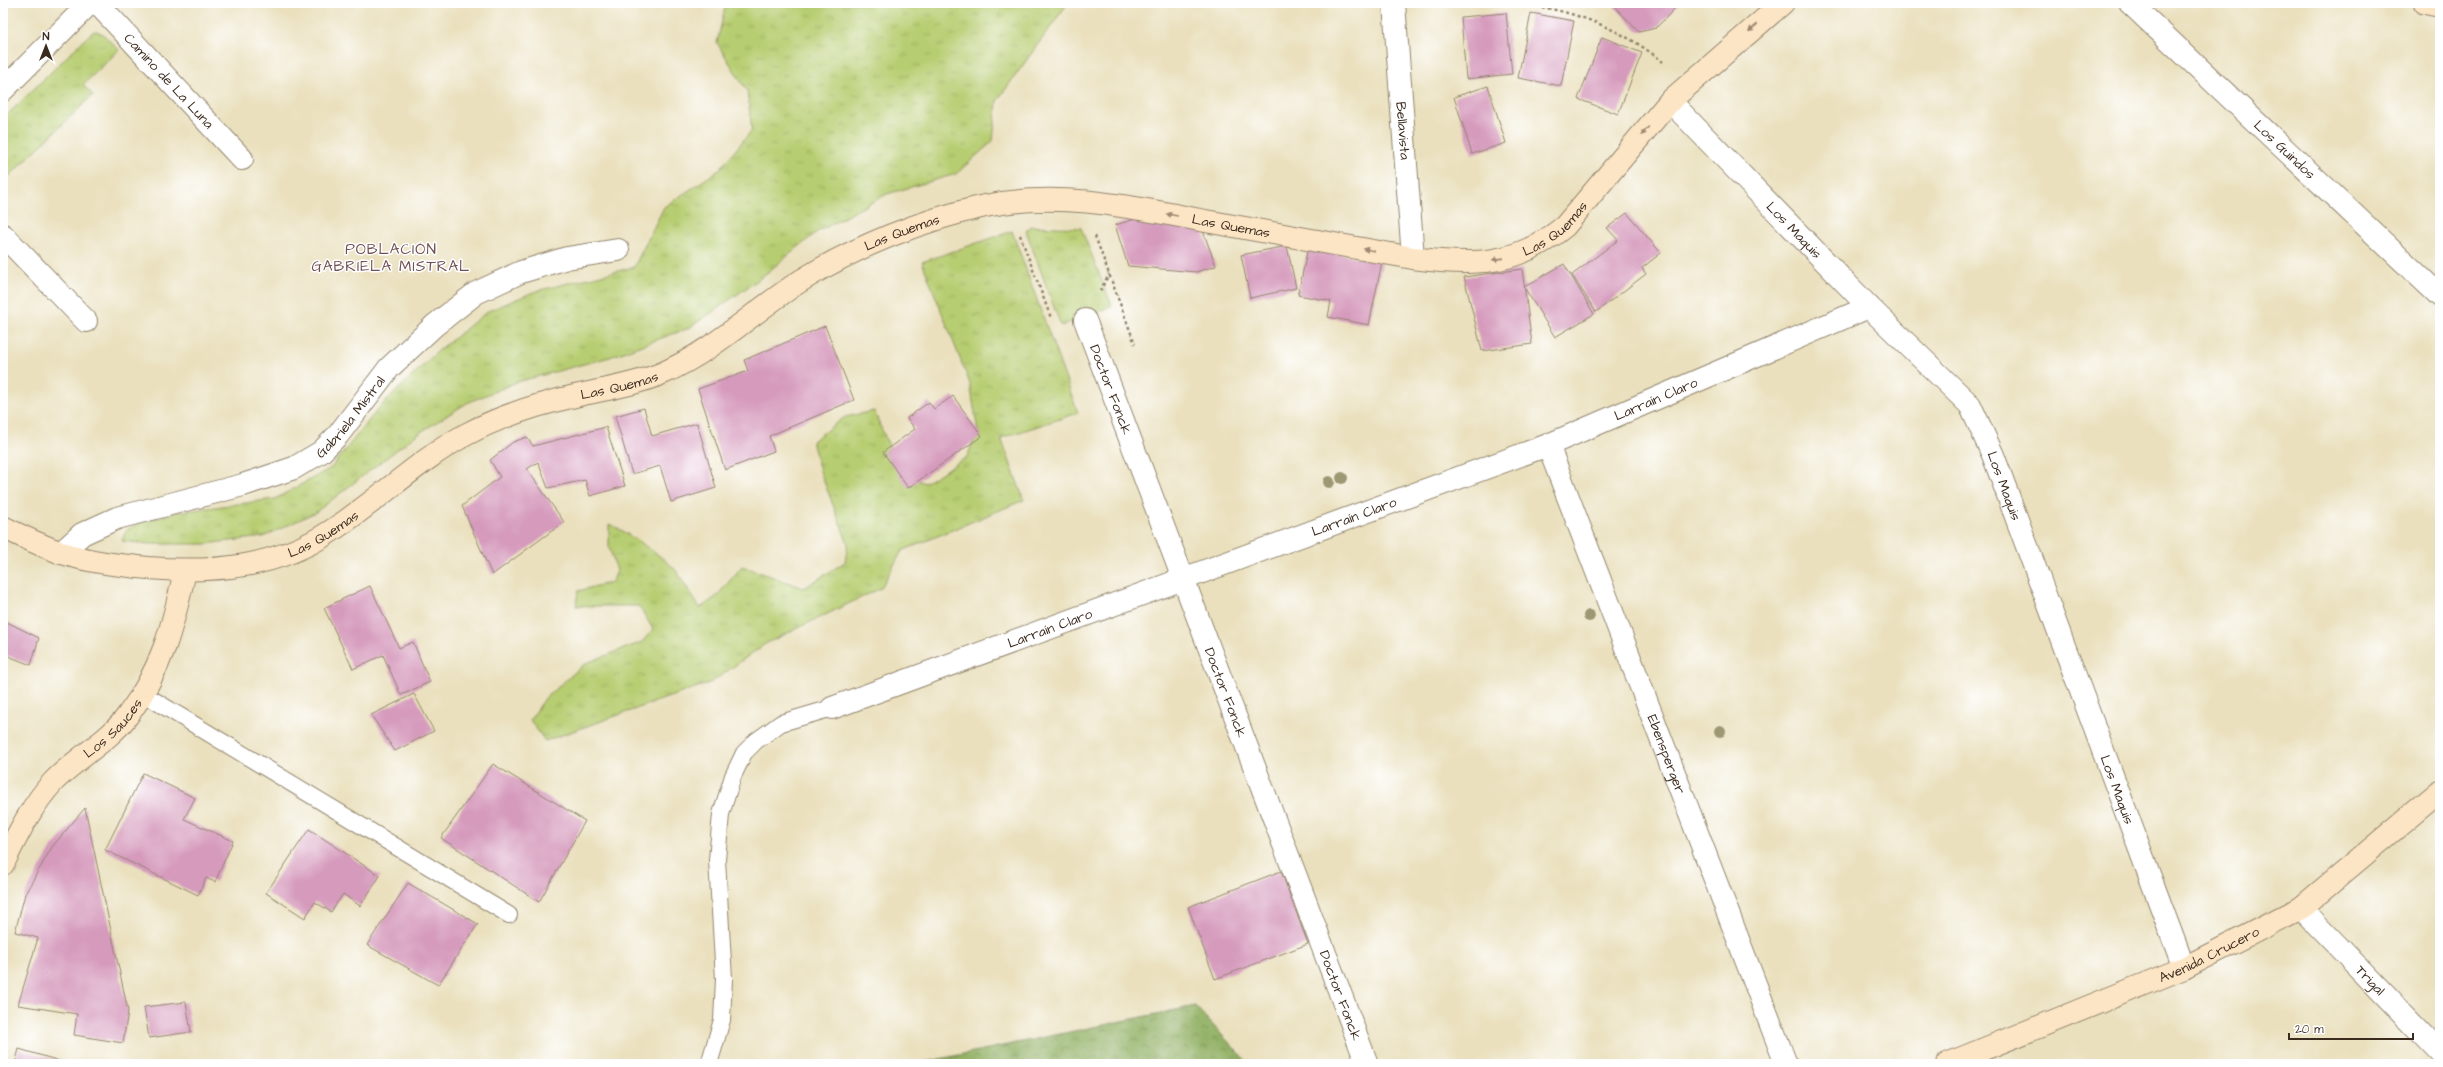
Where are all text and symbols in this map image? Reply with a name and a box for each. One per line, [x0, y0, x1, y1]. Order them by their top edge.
one-way arrow [1748, 24, 1758, 33]
north arrow [26, 26, 66, 66]
text: N [43, 29, 50, 44]
street label: Camino de La Luna [119, 29, 218, 134]
street label: Bellavista [1390, 101, 1415, 161]
street label: Los Guindos [2249, 116, 2319, 184]
one-way arrow [1641, 126, 1650, 137]
street label: Las Quemas [1520, 197, 1593, 262]
street label: Los Maquis [1761, 197, 1826, 263]
street label: Las Quemas [861, 210, 942, 256]
street label: Las Quemas [1190, 210, 1272, 243]
one-way arrow [1166, 212, 1179, 218]
district label: POBLACIÓN GABRIELA MISTRAL [312, 239, 470, 277]
one-way arrow [1363, 247, 1375, 253]
one-way arrow [1492, 256, 1504, 262]
street label: Doctor Fonck [1084, 342, 1137, 438]
street label: Las Quemas [579, 367, 661, 405]
street label: Gabriela Mistral [311, 372, 390, 463]
street label: Larraín Claro [1611, 373, 1701, 426]
street label: Los Maquis [1982, 449, 2026, 524]
street label: Larraín Claro [1309, 492, 1400, 542]
street label: Las Quemas [285, 506, 363, 563]
street label: Larraín Claro [1005, 604, 1095, 654]
street label: Doctor Fonck [1199, 645, 1251, 741]
street label: Los Sauces [80, 695, 148, 763]
street label: Ebensperger [1642, 712, 1690, 797]
street label: Los Maquis [2095, 752, 2139, 827]
street label: Avenida Crucero [2156, 922, 2263, 988]
street label: Doctor Fonck [1314, 948, 1366, 1044]
street label: Trigal [2350, 961, 2389, 1000]
scale bar [2289, 1015, 2413, 1041]
text: 20 m [2295, 1021, 2324, 1038]

